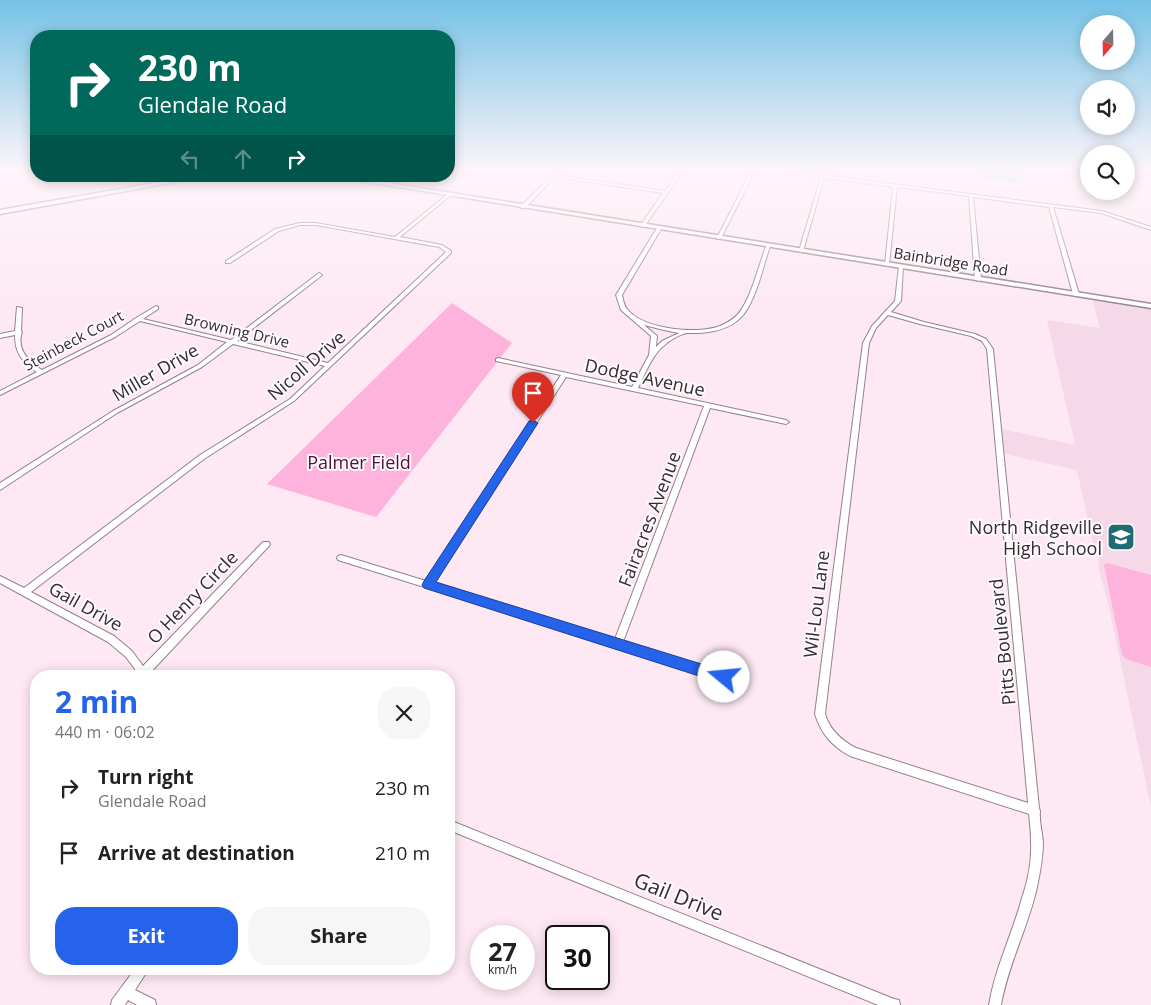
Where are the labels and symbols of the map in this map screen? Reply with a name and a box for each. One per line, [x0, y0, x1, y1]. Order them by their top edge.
north arrow [1080, 15, 1135, 70]
street label: Bainbridge Road [892, 242, 1010, 280]
street label: Steinbeck Court [19, 305, 127, 375]
street label: Browning Drive [182, 308, 292, 352]
street label: Nicoll Drive [262, 325, 350, 405]
street label: Miller Drive [107, 338, 203, 406]
street label: Dodge Avenue [583, 353, 707, 401]
pin [512, 372, 554, 423]
street label: Fairacres Avenue [612, 448, 686, 590]
park label: Palmer Field [307, 450, 411, 474]
place label: North Ridgeville High School [969, 515, 1102, 560]
school or university icon: North Ridgeville High School [1106, 522, 1136, 552]
street label: O Henry Circle [141, 545, 243, 649]
street label: Wil-Lou Lane [798, 549, 834, 659]
street label: Gail Drive [45, 576, 127, 636]
street label: Pitts Boulevard [983, 578, 1021, 706]
position arrow [697, 650, 749, 702]
street label: Gail Drive [630, 865, 728, 927]
speed limit sign: 30 [545, 925, 610, 990]

